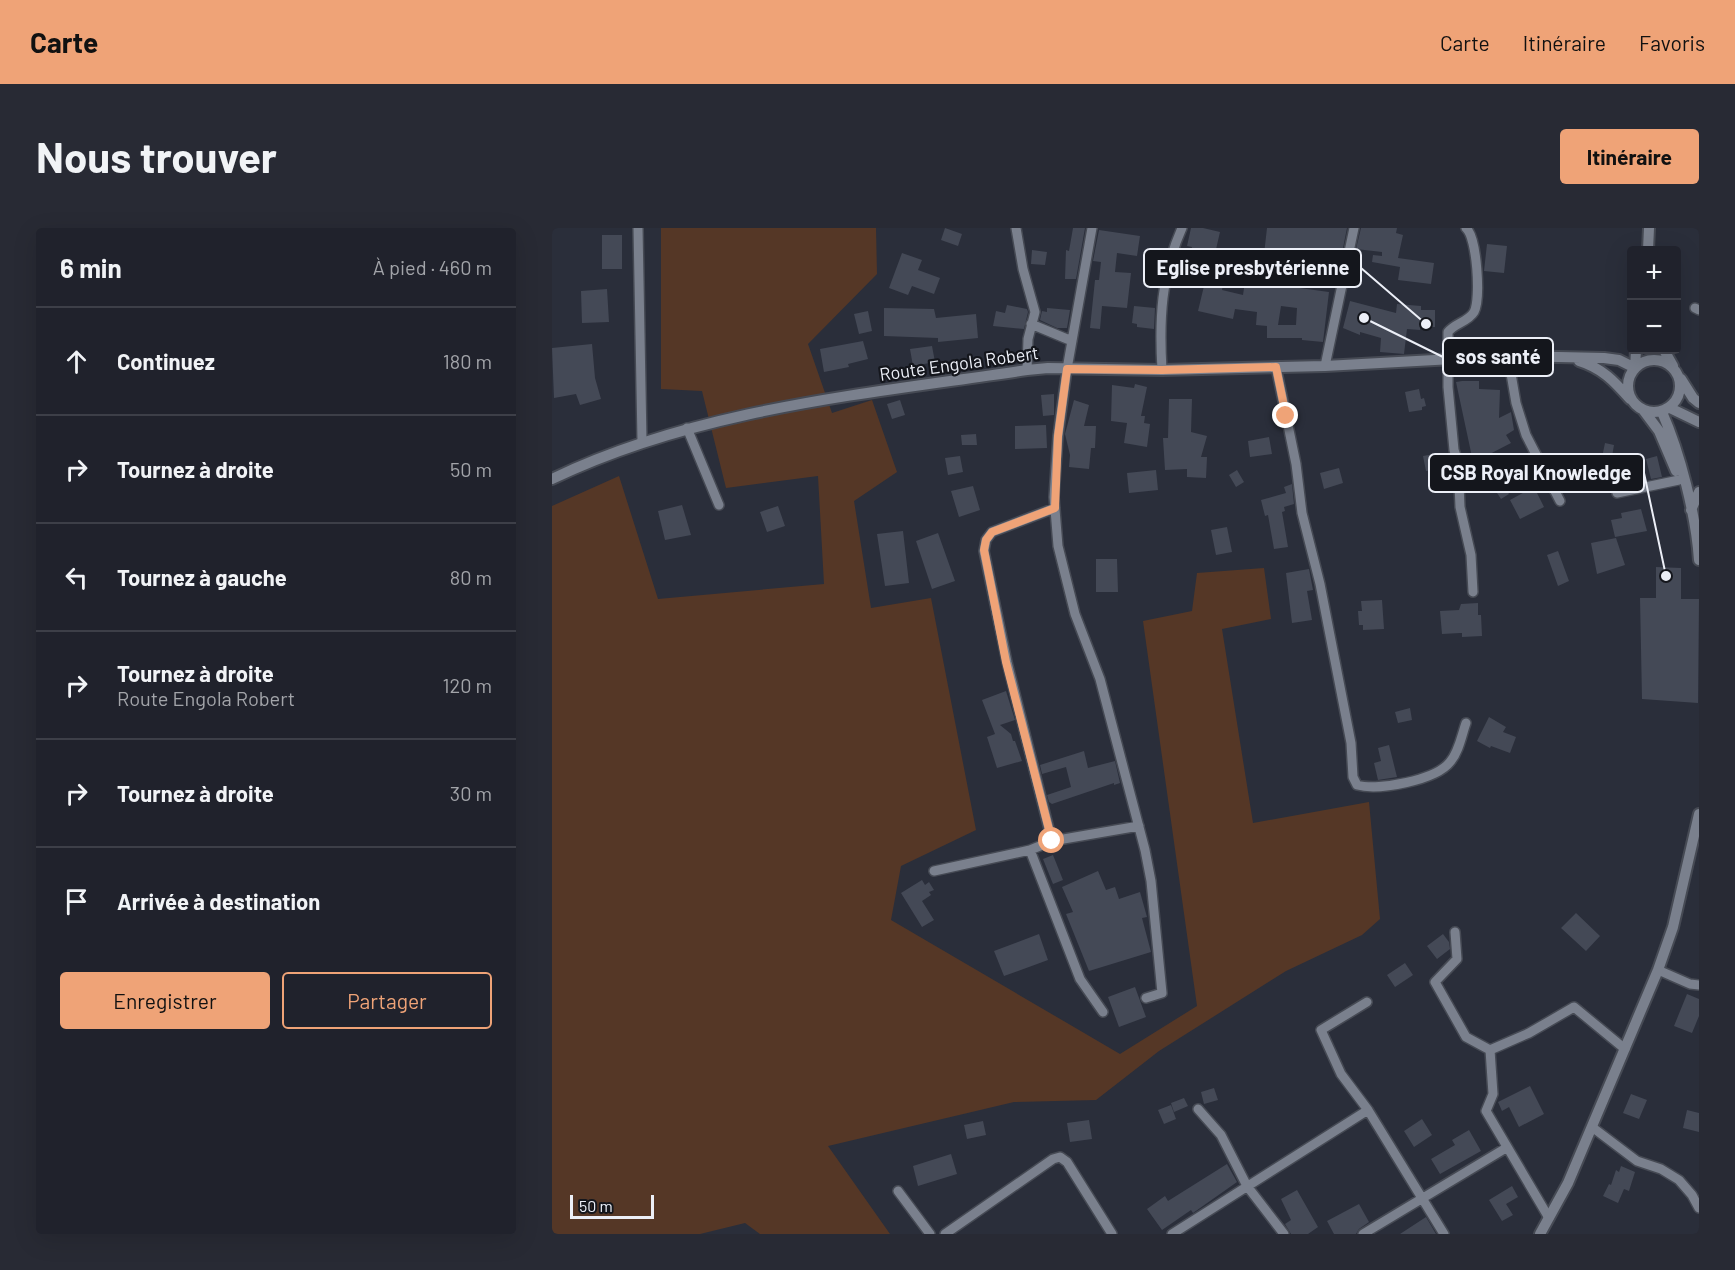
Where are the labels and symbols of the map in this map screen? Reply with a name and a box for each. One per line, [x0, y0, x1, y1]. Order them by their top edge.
callout: Eglise presbytérienne [1144, 249, 1361, 287]
text: Eglise presbytérienne [1156, 255, 1350, 279]
callout: sos santé [1443, 338, 1553, 376]
street label: Route Engola Robert [878, 341, 1040, 385]
text: sos santé [1455, 344, 1541, 368]
route end [1272, 402, 1298, 428]
callout: CSB Royal Knowledge [1429, 454, 1644, 492]
text: CSB Royal Knowledge [1441, 460, 1632, 484]
route start [1038, 827, 1064, 853]
scale bar [570, 1192, 654, 1220]

